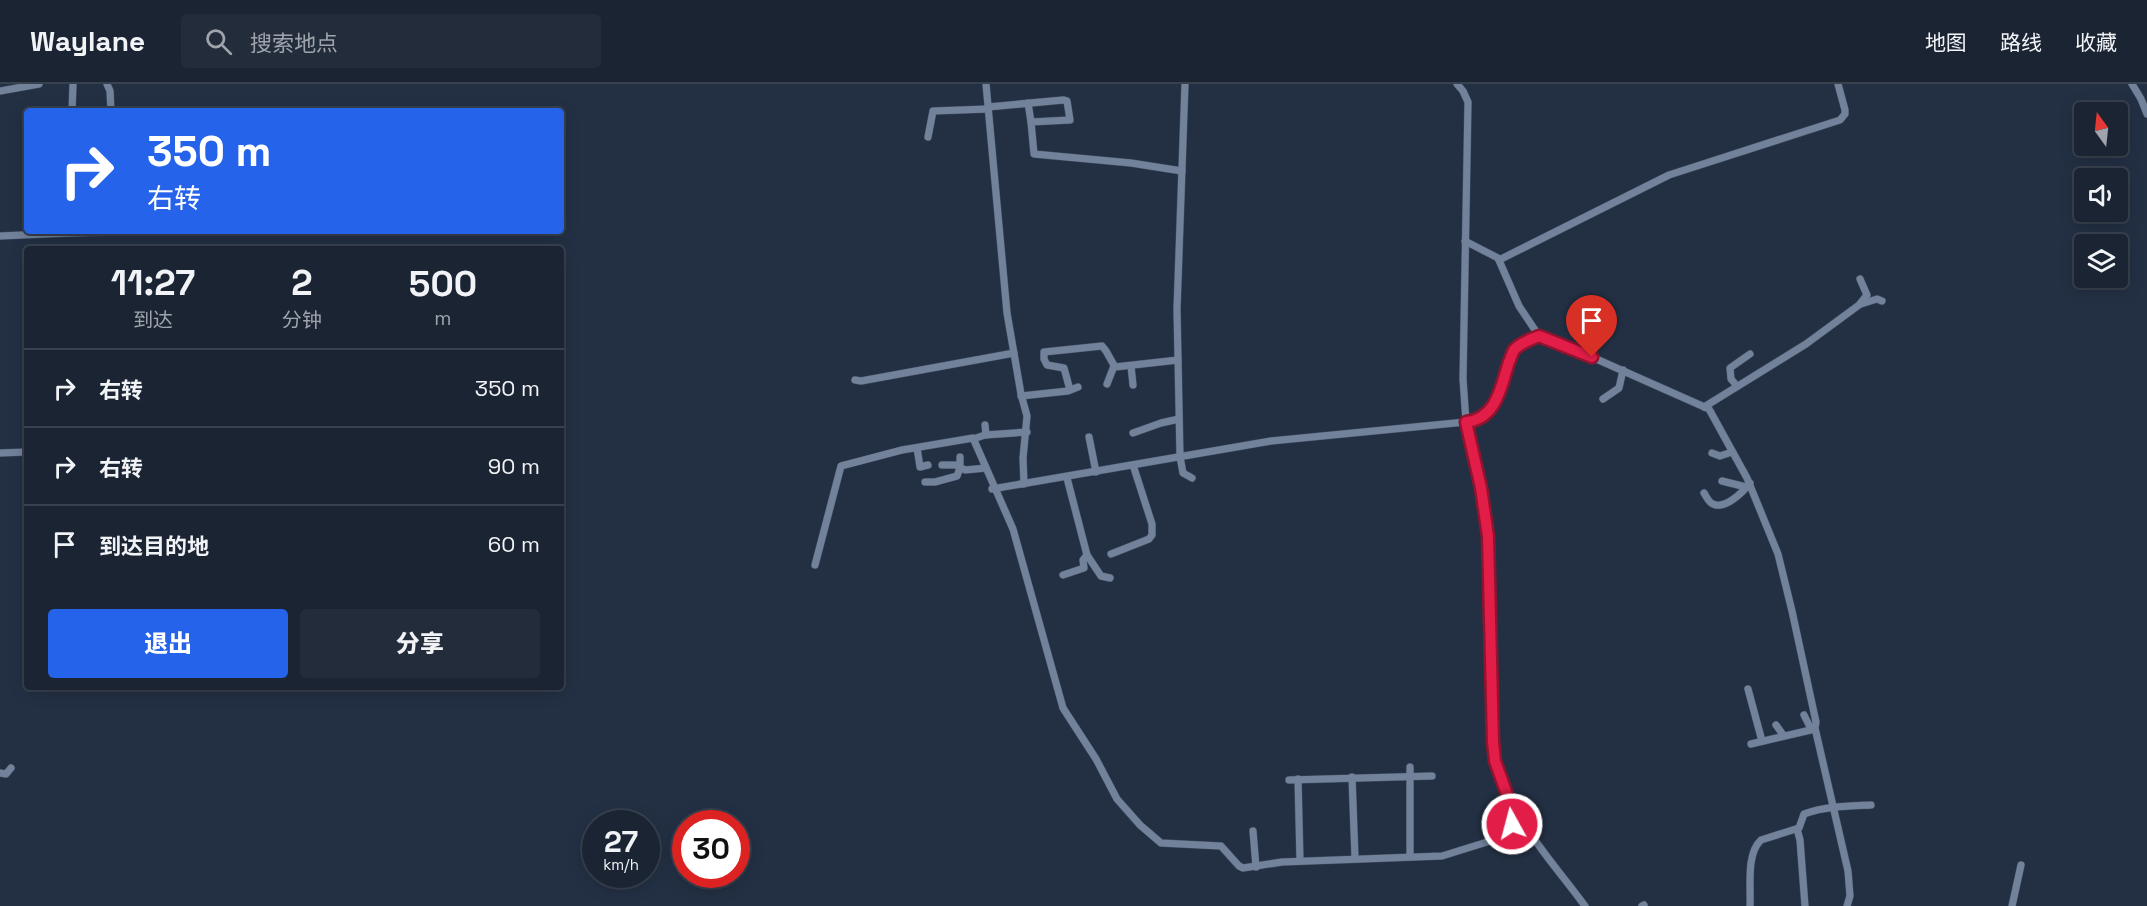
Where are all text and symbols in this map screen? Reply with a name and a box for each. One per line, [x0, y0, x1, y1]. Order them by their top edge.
search box [181, 14, 601, 68]
text: Waylane [30, 23, 145, 59]
icon: search [202, 25, 235, 58]
text: 搜索地点 [250, 29, 338, 57]
text: 地图 [1925, 29, 1967, 56]
text: 路线 [2000, 29, 2042, 56]
text: 收藏 [2075, 29, 2117, 56]
north arrow [2074, 102, 2128, 156]
map controls [2074, 102, 2128, 288]
text: 350 m [147, 125, 272, 178]
icon: right [48, 132, 126, 210]
button: sound [2074, 168, 2128, 222]
text: 右转 [147, 181, 201, 216]
button: layers [2074, 234, 2128, 288]
text: 11:27 [111, 260, 195, 306]
text: 2 [291, 260, 313, 306]
text: 500 [409, 261, 477, 307]
pin [1566, 295, 1617, 357]
icon: arrive [1575, 304, 1608, 337]
text: m [434, 305, 452, 331]
text: 到达 [133, 307, 173, 333]
text: 分钟 [282, 307, 322, 333]
icon: right [48, 372, 81, 405]
text: 350 m [475, 374, 540, 402]
text: 右转 [99, 376, 143, 404]
icon: right [48, 450, 81, 483]
text: 90 m [488, 452, 540, 480]
text: 右转 [99, 454, 143, 482]
icon: arrive [48, 528, 81, 561]
text: 60 m [488, 530, 540, 558]
text: 到达目的地 [99, 532, 209, 560]
button: 退出 [48, 609, 288, 678]
button: 分享 [300, 609, 540, 678]
position arrow [1480, 792, 1544, 856]
speed limit sign: 30 [672, 810, 750, 888]
text: 27 [604, 822, 638, 861]
text: km/h [603, 855, 639, 874]

